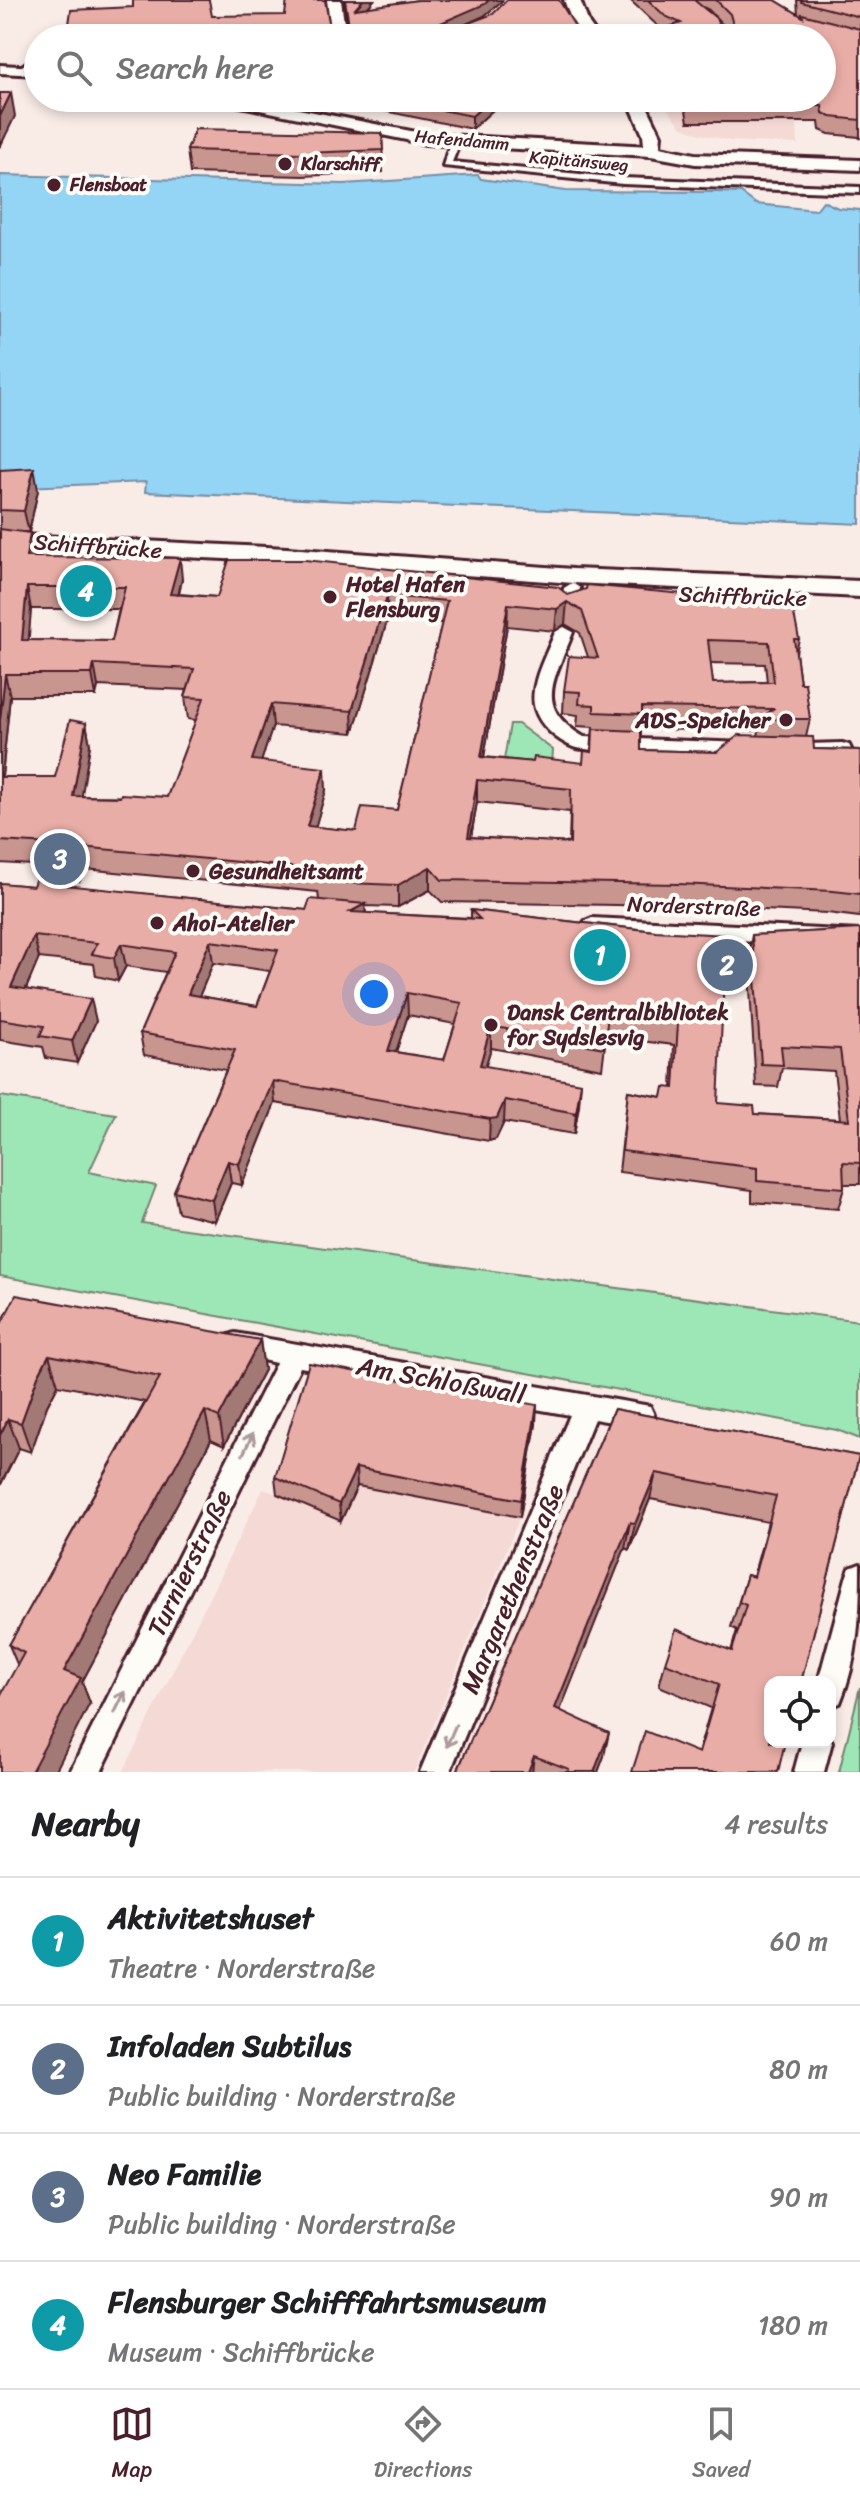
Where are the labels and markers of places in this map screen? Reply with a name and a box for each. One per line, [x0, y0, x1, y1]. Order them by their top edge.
place label: Klarschiff [300, 148, 383, 180]
marker: Klarschiff [276, 155, 294, 173]
place label: Flensboat [69, 169, 147, 201]
marker: Flensboat [45, 176, 63, 194]
pin: 4 [60, 561, 112, 621]
place label: Hotel Hafen Flensburg [345, 565, 465, 629]
marker: Hotel Hafen Flensburg [321, 588, 339, 606]
place label: ADS-Speicher [635, 701, 772, 740]
marker: ADS-Speicher [777, 711, 795, 729]
pin: 3 [34, 829, 86, 889]
place label: Gesundheitsamt [208, 852, 364, 891]
marker: Gesundheitsamt [184, 862, 202, 880]
place label: Ahoi-Atelier [172, 904, 296, 943]
marker: Ahoi-Atelier [148, 914, 166, 932]
pin: 1 [574, 925, 626, 985]
pin: 2 [701, 935, 753, 995]
place label: Dansk Centralbibliotek for Sydslesvig [507, 993, 729, 1057]
marker: Dansk Centralbibliotek for Sydslesvig [482, 1016, 500, 1034]

